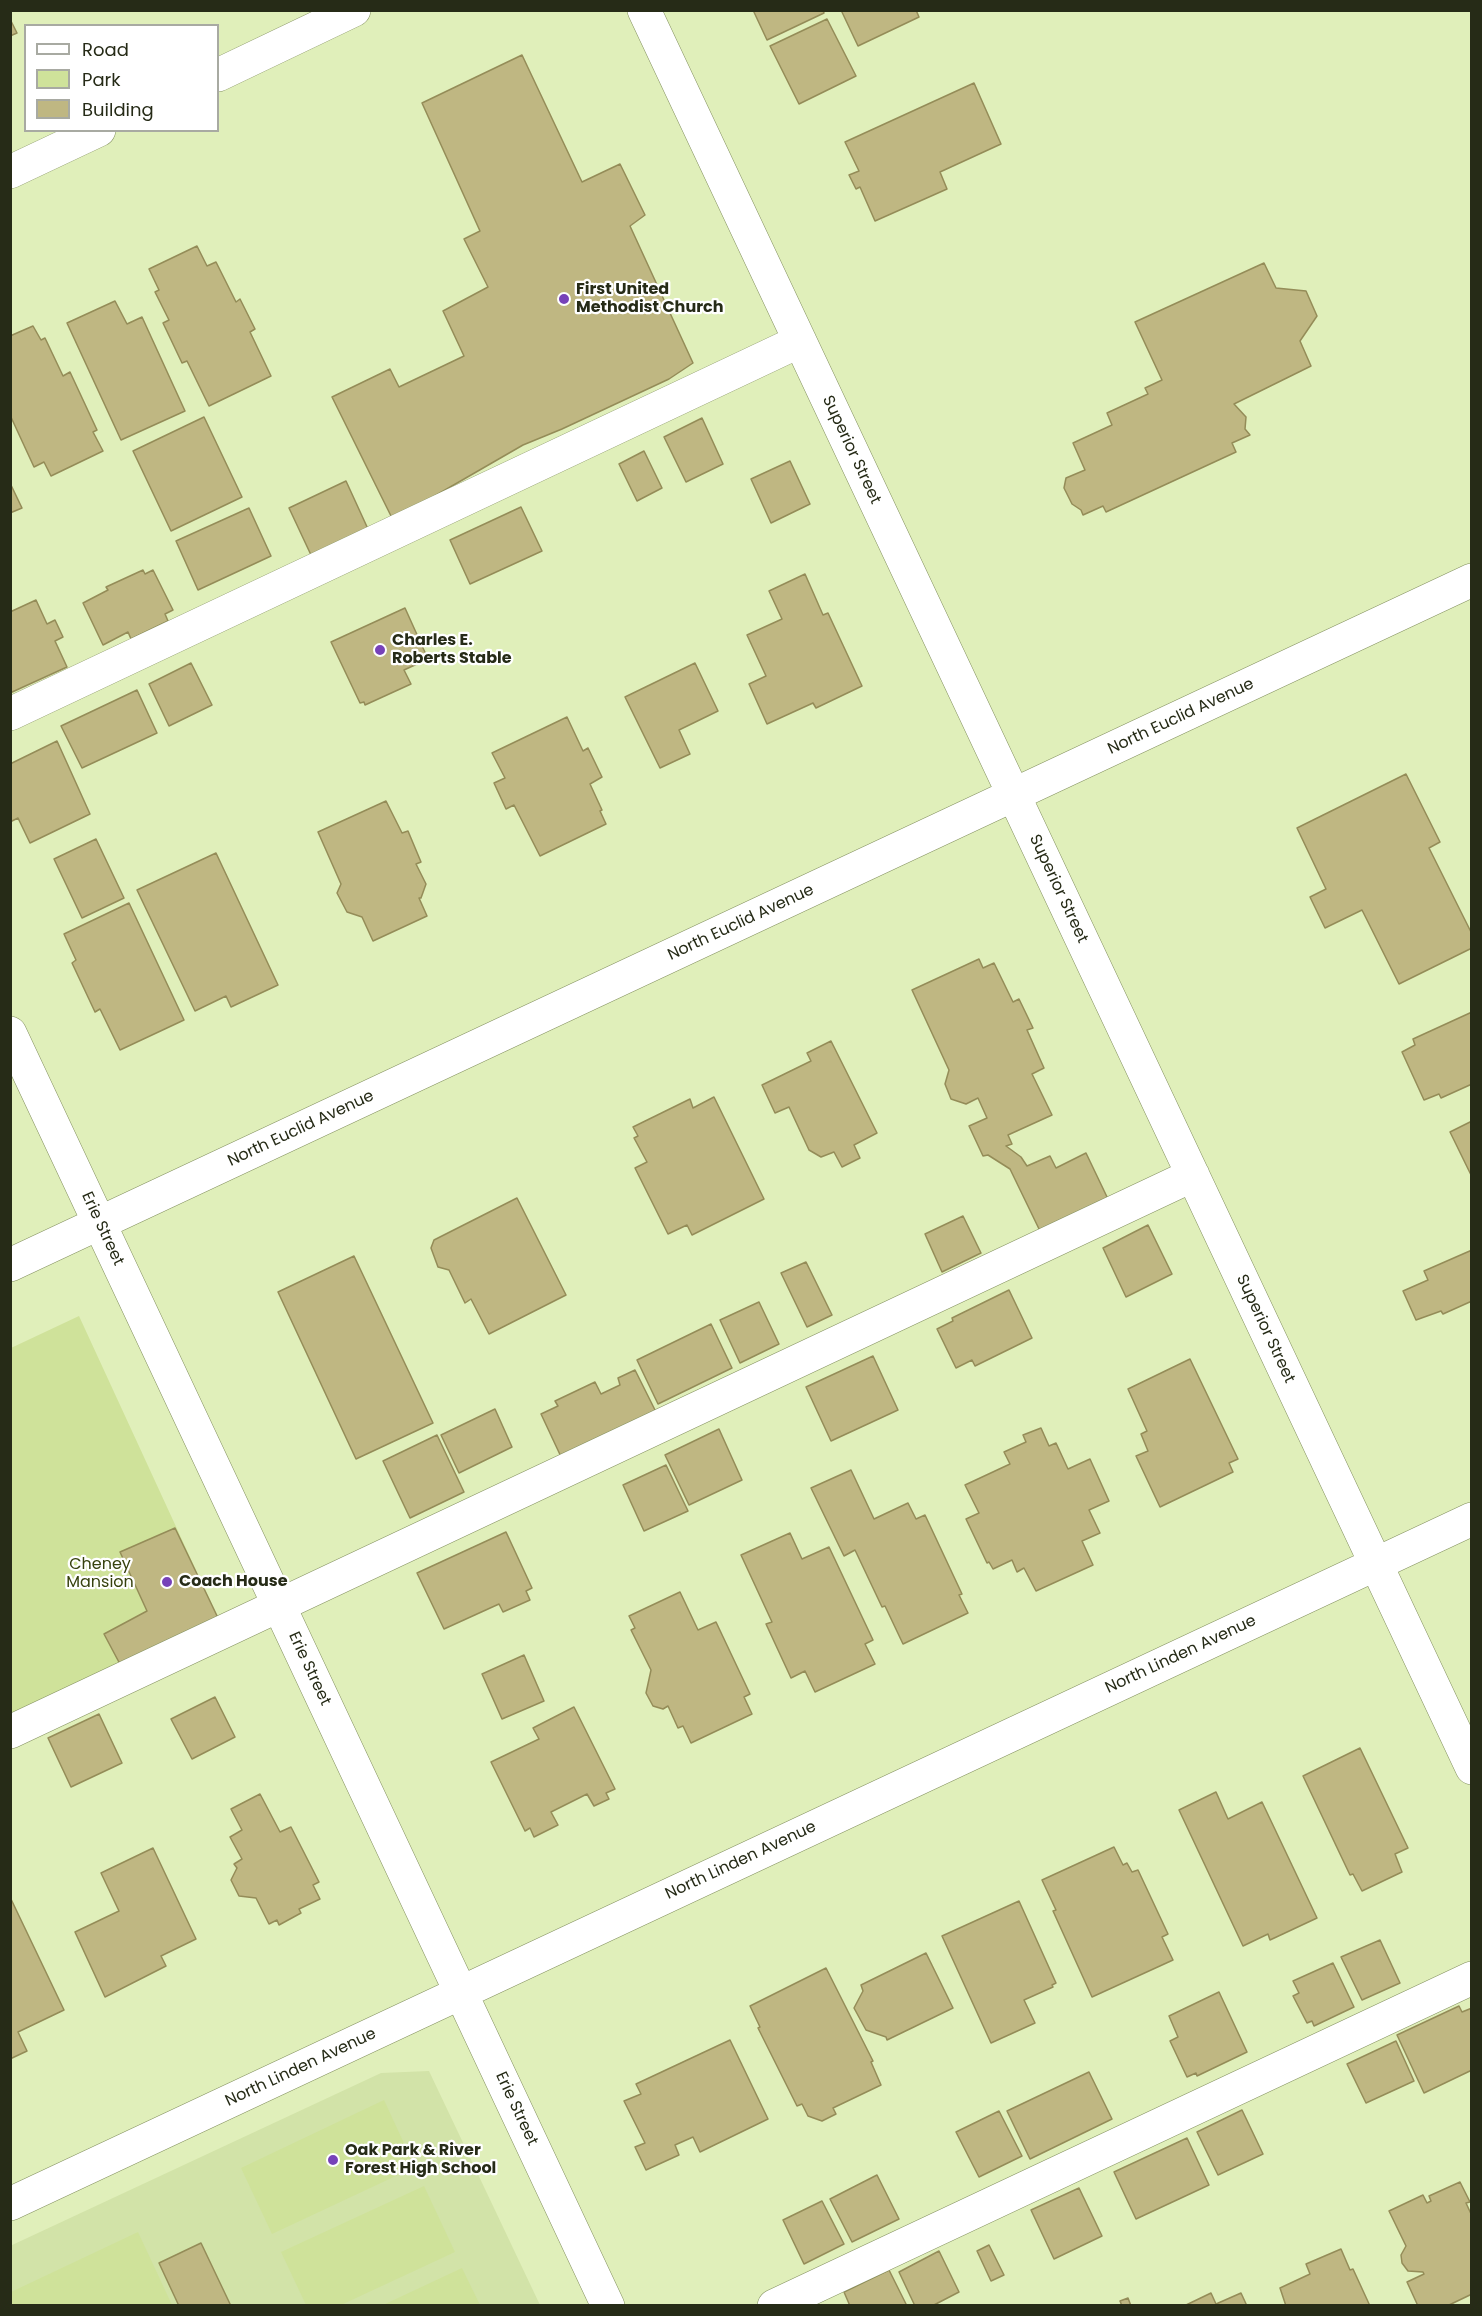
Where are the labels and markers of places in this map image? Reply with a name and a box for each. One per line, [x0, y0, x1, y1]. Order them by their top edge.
place label: First United Methodist Church [576, 280, 723, 318]
marker: First United Methodist Church [557, 292, 571, 306]
place label: Charles E. Roberts Stable [392, 631, 512, 669]
marker: Charles E. Roberts Stable [373, 643, 387, 657]
place label: Coach House [179, 1572, 288, 1592]
marker: Coach House [160, 1575, 174, 1589]
place label: Oak Park & River Forest High School [345, 2141, 496, 2179]
marker: Oak Park & River Forest High School [326, 2153, 340, 2167]

